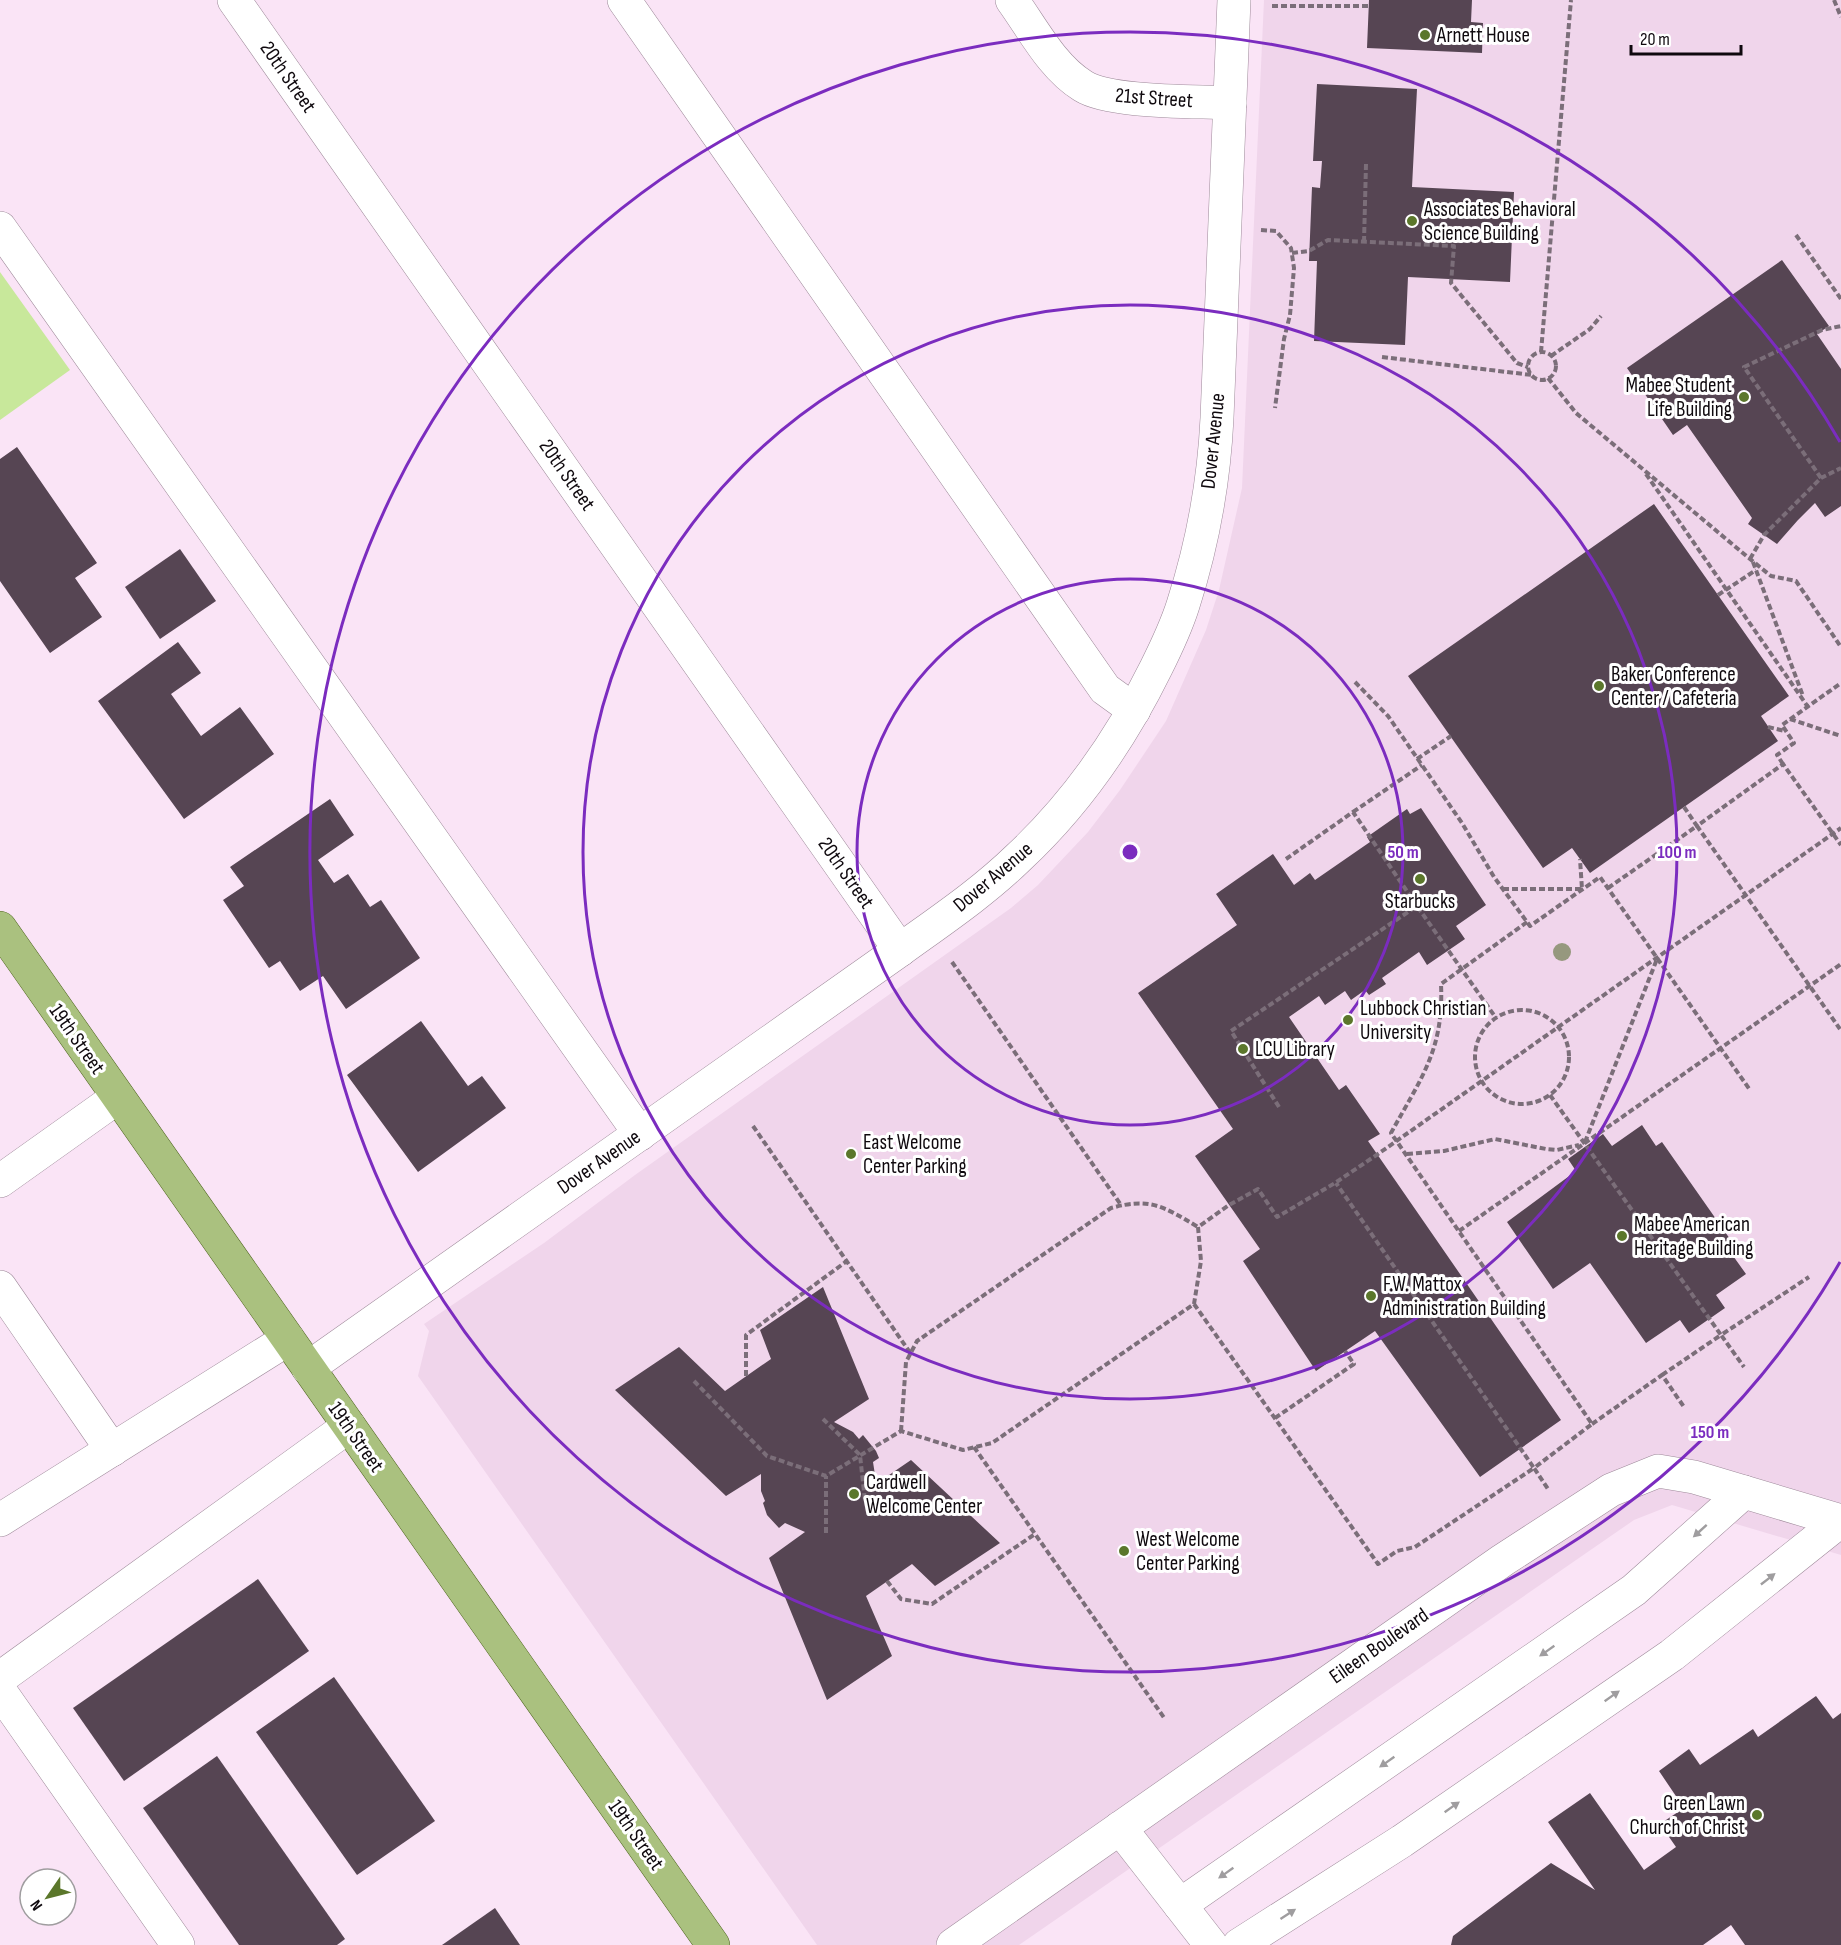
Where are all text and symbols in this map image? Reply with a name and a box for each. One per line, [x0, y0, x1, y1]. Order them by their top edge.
scale bar [1631, 18, 1740, 56]
place label: Arnett House [1436, 23, 1530, 48]
marker: Arnett House [1418, 28, 1432, 42]
text: 20 m [1640, 29, 1670, 50]
street label: 20th Street [255, 37, 321, 117]
street label: 21st Street [1114, 83, 1194, 113]
place label: Associates Behavioral Science Building [1423, 197, 1576, 246]
marker: Associates Behavioral Science Building [1405, 214, 1419, 228]
place label: Mabee Student Life Building [1626, 373, 1732, 422]
marker: Mabee Student Life Building [1737, 390, 1751, 404]
street label: Dover Avenue [1196, 392, 1230, 490]
street label: 20th Street [534, 435, 600, 515]
place label: Baker Conference Center / Cafeteria [1611, 662, 1737, 711]
marker: Baker Conference Center / Cafeteria [1592, 679, 1606, 693]
street label: 20th Street [813, 833, 879, 913]
street label: Dover Avenue [948, 837, 1038, 917]
centre of rings [1120, 842, 1140, 862]
text: 50 m [1387, 842, 1419, 863]
text: 100 m [1658, 842, 1697, 863]
marker: Starbucks [1413, 872, 1427, 886]
place label: Starbucks [1385, 889, 1455, 914]
place label: Lubbock Christian University [1360, 996, 1486, 1045]
street label: 19th Street [44, 999, 110, 1079]
marker: Lubbock Christian University [1341, 1013, 1355, 1027]
place label: LCU Library [1255, 1037, 1335, 1062]
marker: LCU Library [1236, 1042, 1250, 1056]
street label: Dover Avenue [553, 1124, 645, 1200]
place label: East Welcome Center Parking [863, 1130, 967, 1179]
marker: East Welcome Center Parking [844, 1147, 858, 1161]
place label: Mabee American Heritage Building [1634, 1212, 1753, 1261]
marker: Mabee American Heritage Building [1615, 1229, 1629, 1243]
place label: F.W. Mattox Administration Building [1382, 1272, 1546, 1321]
marker: F.W. Mattox Administration Building [1364, 1289, 1378, 1303]
street label: 19th Street [323, 1397, 389, 1477]
text: 150 m [1691, 1422, 1729, 1443]
place label: Cardwell Welcome Center [866, 1470, 982, 1519]
marker: Cardwell Welcome Center [847, 1487, 861, 1501]
one-way arrow [1693, 1524, 1708, 1537]
place label: West Welcome Center Parking [1136, 1527, 1240, 1576]
marker: West Welcome Center Parking [1117, 1544, 1131, 1558]
one-way arrow [1760, 1573, 1775, 1585]
street label: Eileen Boulevard [1325, 1603, 1433, 1689]
one-way arrow [1539, 1645, 1555, 1656]
one-way arrow [1604, 1691, 1620, 1702]
one-way arrow [1379, 1756, 1395, 1768]
place label: Green Lawn Church of Christ [1630, 1791, 1745, 1840]
street label: 19th Street [603, 1795, 669, 1875]
one-way arrow [1443, 1801, 1459, 1813]
marker: Green Lawn Church of Christ [1750, 1808, 1764, 1822]
north arrow [18, 1867, 78, 1927]
one-way arrow [1219, 1867, 1235, 1879]
text: N [27, 1896, 47, 1914]
one-way arrow [1280, 1908, 1297, 1919]

